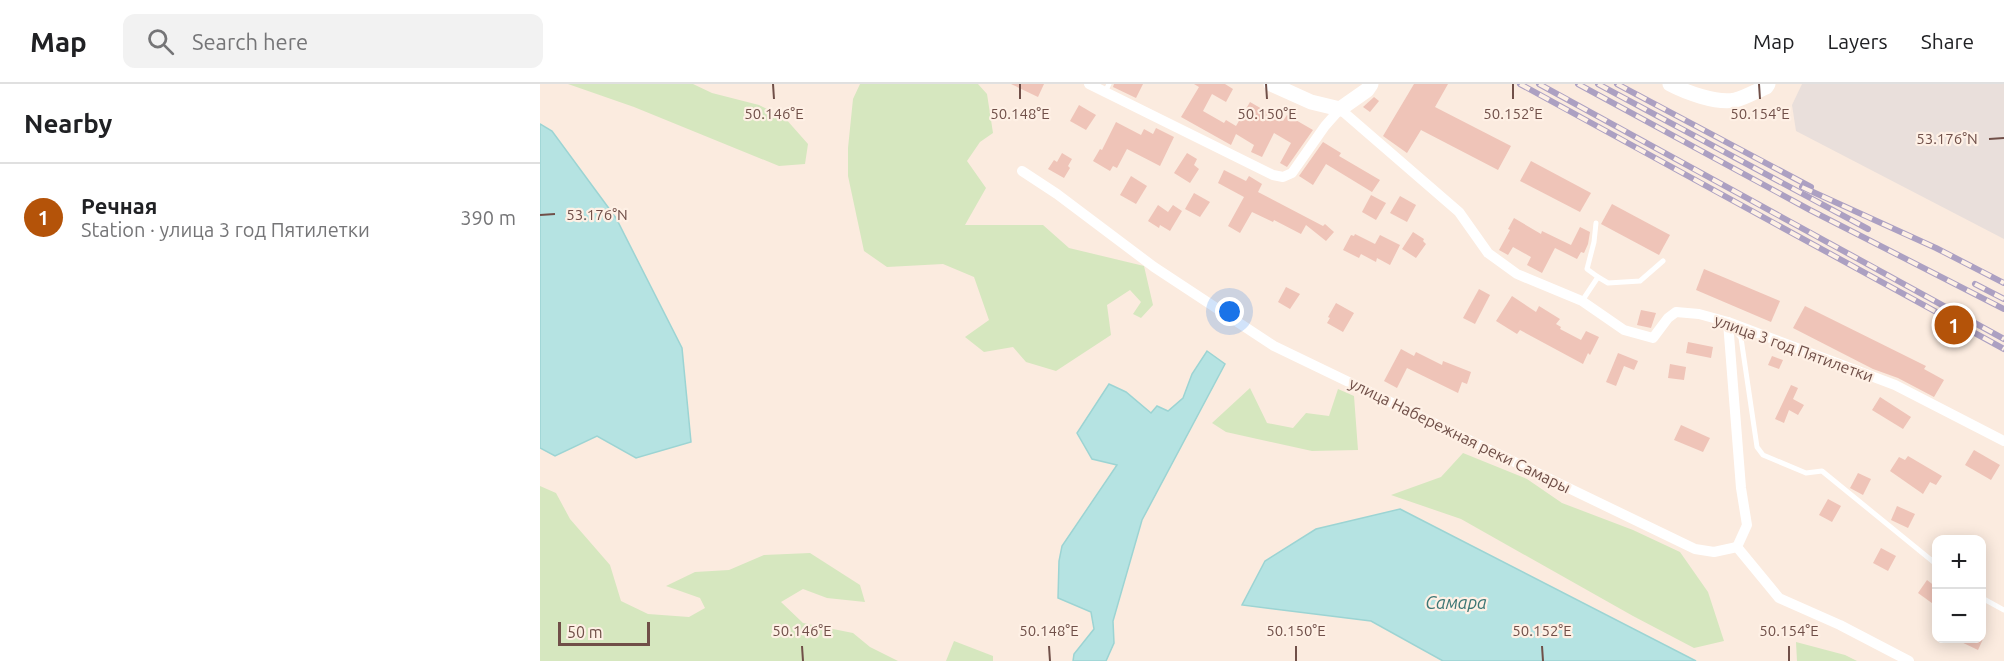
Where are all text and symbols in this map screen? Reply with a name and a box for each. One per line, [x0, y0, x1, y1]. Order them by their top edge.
search box [123, 14, 543, 68]
icon: search [144, 25, 177, 58]
text: Map [30, 26, 87, 57]
text: Search here [192, 29, 308, 54]
text: Map [1753, 29, 1794, 53]
text: Layers [1827, 29, 1888, 53]
text: Share [1921, 29, 1974, 53]
text: 50.146°E [744, 105, 804, 122]
text: 50.148°E [990, 105, 1050, 122]
text: 50.150°E [1237, 105, 1297, 122]
text: 50.152°E [1483, 105, 1543, 122]
text: 50.154°E [1730, 105, 1790, 122]
text: Nearby [24, 109, 112, 138]
text: 53.176°N [1916, 130, 1978, 147]
text: Речная [81, 193, 157, 218]
text: 1 [38, 206, 49, 229]
text: 390 m [460, 206, 516, 229]
text: 53.176°N [566, 206, 628, 223]
text: Station · улица 3 год Пятилетки [81, 218, 370, 241]
your location [1215, 297, 1244, 326]
pin: 1 [1934, 302, 1974, 348]
street label: улица 3 год Пятилетки [1712, 311, 1876, 385]
street label: улица Набережная реки Самары [1347, 374, 1573, 496]
map controls [1932, 535, 1986, 643]
button: + [1932, 535, 1986, 589]
button: − [1932, 589, 1986, 643]
water label: Самара [1425, 592, 1487, 612]
scale bar [558, 619, 650, 646]
text: 50.146°E [772, 622, 832, 639]
text: 50.148°E [1019, 622, 1079, 639]
text: 50.150°E [1266, 622, 1326, 639]
text: 50.152°E [1512, 622, 1572, 639]
text: 50.154°E [1759, 622, 1819, 639]
text: 50 m [567, 623, 603, 641]

